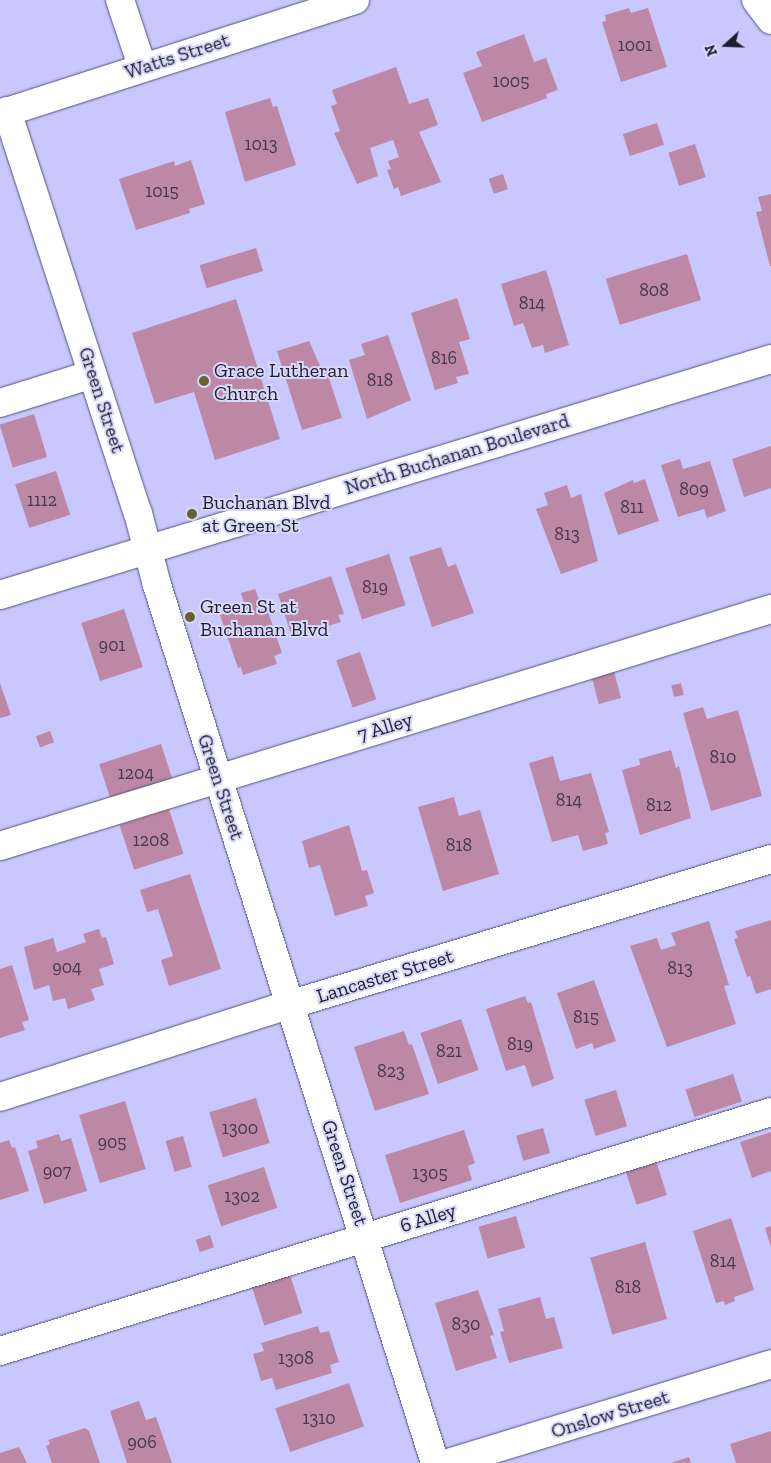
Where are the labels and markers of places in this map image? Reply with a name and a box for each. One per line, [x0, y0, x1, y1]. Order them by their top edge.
place label: Grace Lutheran Church [214, 358, 349, 405]
marker: Grace Lutheran Church [198, 375, 210, 387]
place label: Buchanan Blvd at Green St [202, 490, 330, 537]
marker: Buchanan Blvd at Green St [186, 508, 198, 520]
place label: Green St at Buchanan Blvd [200, 594, 328, 641]
marker: Green St at Buchanan Blvd [184, 611, 196, 623]

